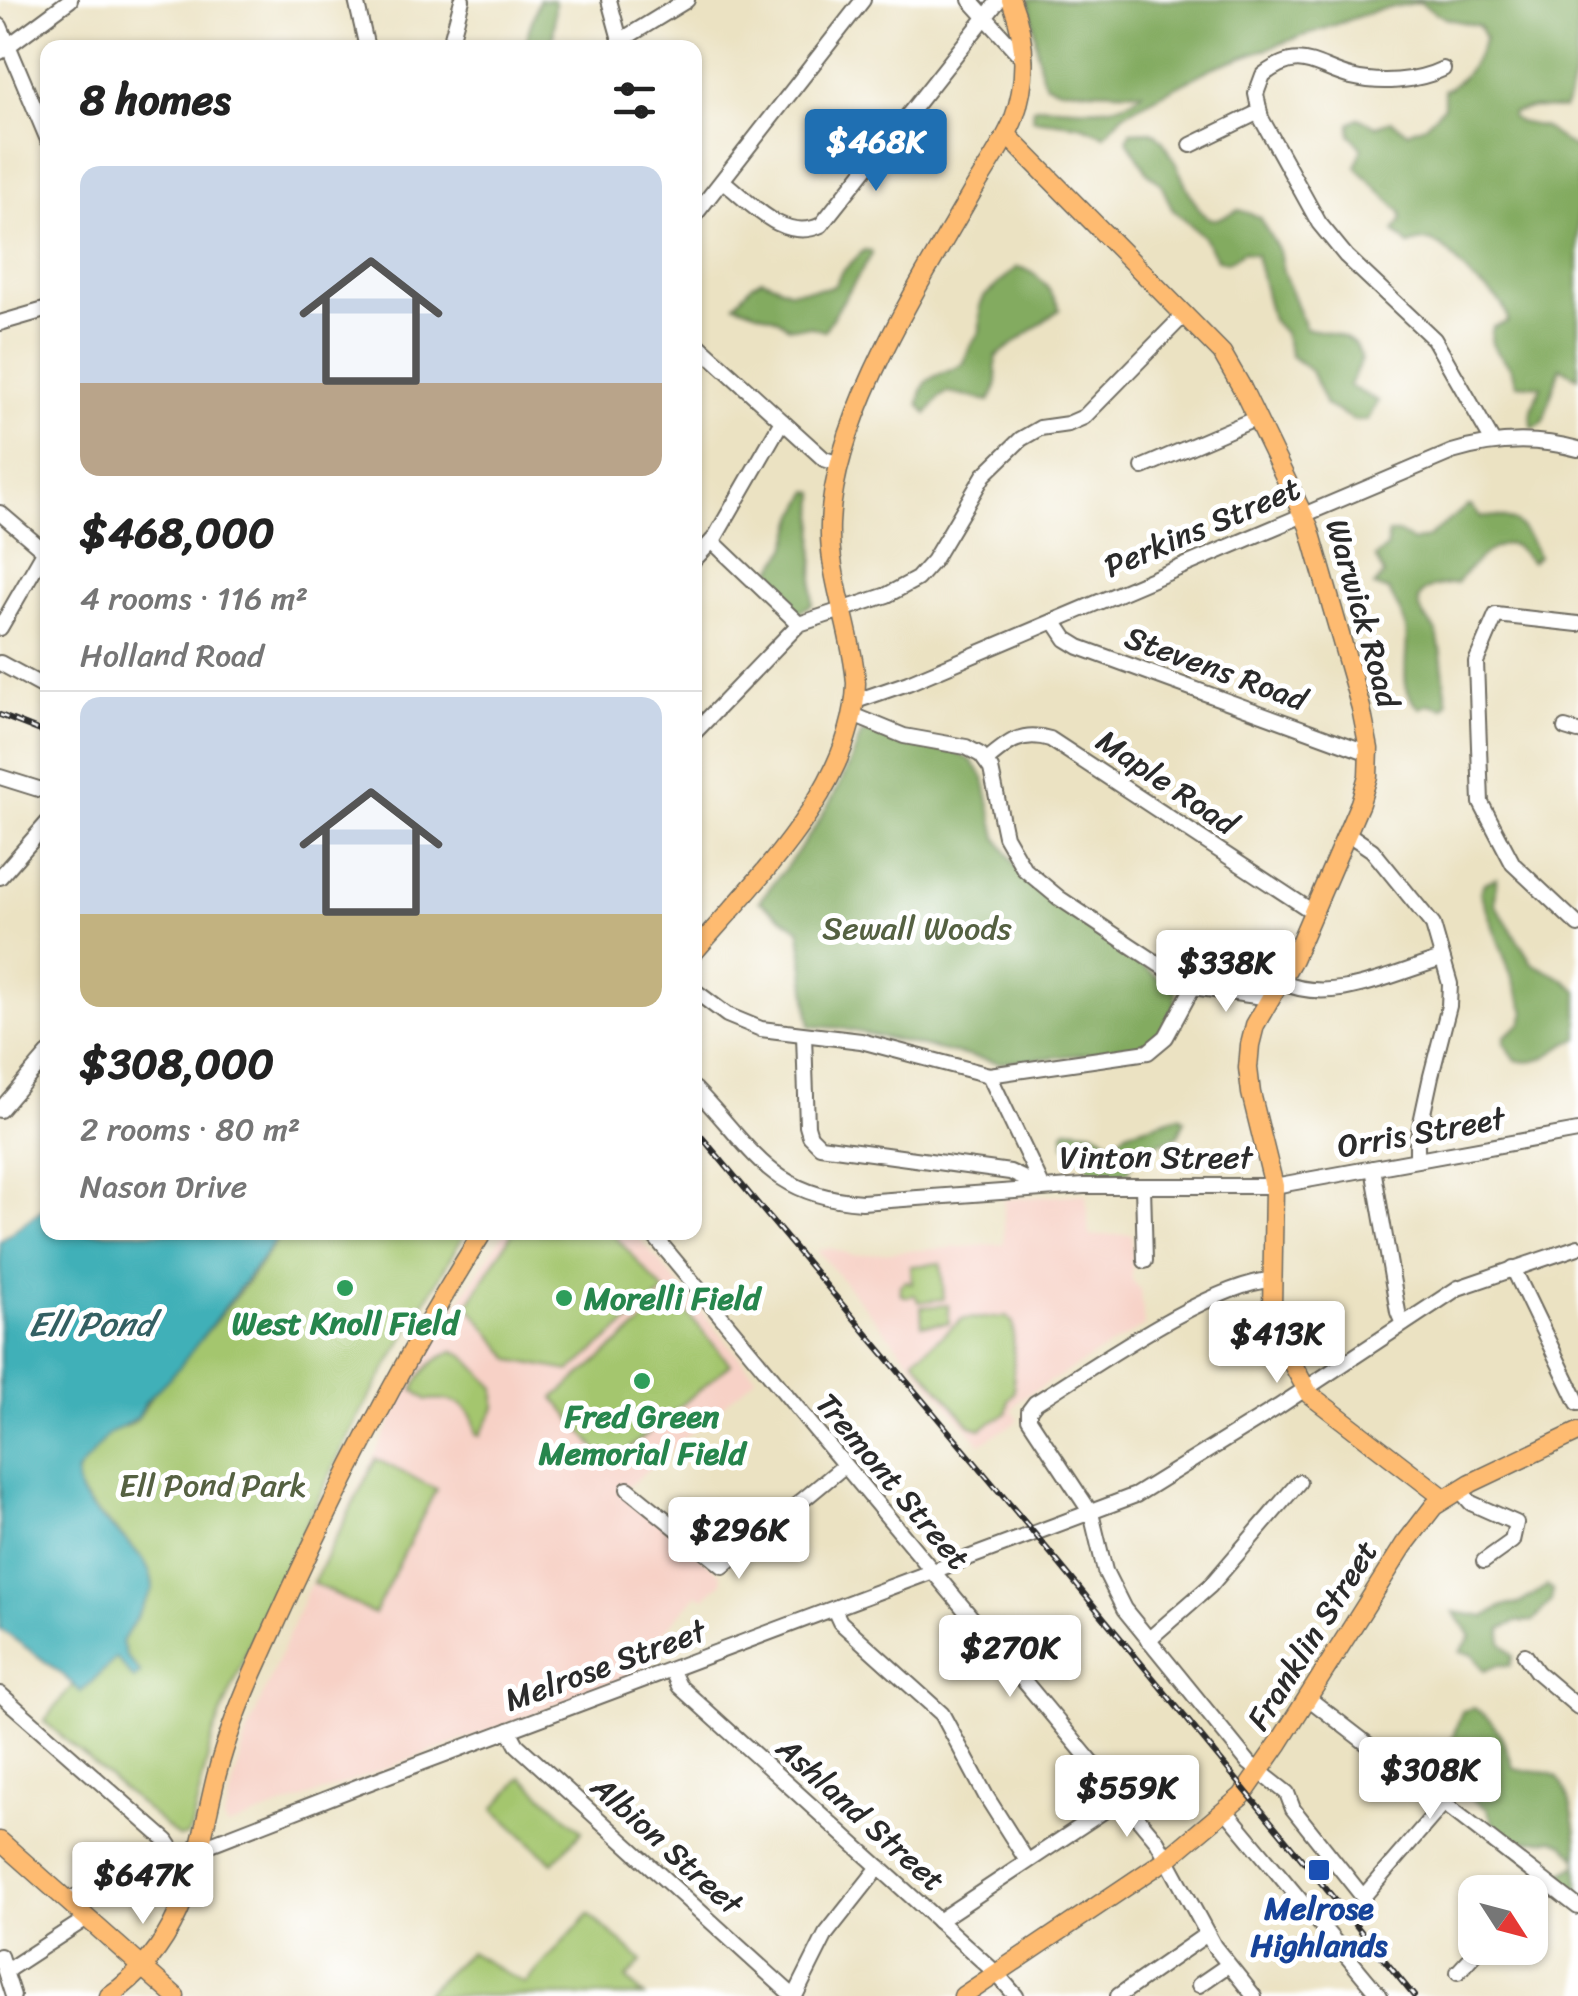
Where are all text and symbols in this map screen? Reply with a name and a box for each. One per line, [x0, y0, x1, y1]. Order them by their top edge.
text: 8 homes [80, 63, 231, 137]
icon: filters [607, 73, 662, 128]
pin: $468K [806, 109, 946, 194]
text: $468K [827, 113, 925, 170]
icon: home [281, 231, 461, 411]
street label: Perkins Street [1095, 460, 1310, 595]
text: $468,000 [80, 496, 275, 570]
street label: Warwick Road [1308, 512, 1417, 716]
text: 4 rooms · 116 m² [80, 570, 308, 627]
street label: Stevens Road [1117, 609, 1317, 729]
text: Holland Road [80, 627, 264, 684]
street label: Maple Road [1084, 714, 1251, 852]
icon: home [281, 762, 461, 942]
park label: Sewall Woods [822, 900, 1012, 957]
pin: $338K [1156, 930, 1296, 1015]
text: $338K [1178, 934, 1274, 991]
text: $308,000 [80, 1027, 274, 1101]
street label: Orris Street [1333, 1090, 1510, 1175]
text: 2 rooms · 80 m² [80, 1101, 300, 1158]
street label: Vinton Street [1060, 1129, 1254, 1186]
text: Nason Drive [80, 1158, 247, 1215]
place label: Morelli Field [583, 1270, 763, 1327]
marker: West Knoll Field [334, 1277, 356, 1299]
marker: Morelli Field [553, 1287, 575, 1309]
water label: Ell Pond [29, 1293, 163, 1355]
place label: West Knoll Field [232, 1295, 461, 1352]
pin: $413K [1207, 1301, 1347, 1386]
text: $413K [1231, 1305, 1323, 1362]
marker: Fred Green Memorial Field [631, 1370, 653, 1392]
street label: Tremont Street [800, 1379, 985, 1584]
place label: Fred Green Memorial Field [538, 1388, 748, 1482]
park label: Ell Pond Park [119, 1457, 307, 1514]
pin: $296K [669, 1497, 809, 1582]
text: $296K [690, 1501, 788, 1558]
street label: Franklin Street [1231, 1528, 1394, 1742]
street label: Melrose Street [496, 1602, 715, 1728]
pin: $270K [940, 1615, 1080, 1700]
text: $270K [961, 1619, 1059, 1676]
street label: Ashland Street [762, 1721, 959, 1907]
pin: $308K [1360, 1737, 1500, 1822]
text: $308K [1381, 1741, 1479, 1798]
pin: $559K [1057, 1755, 1197, 1840]
text: $559K [1077, 1759, 1177, 1816]
street label: Albion Street [576, 1760, 757, 1931]
pin: $647K [73, 1842, 213, 1927]
text: $647K [94, 1846, 192, 1903]
marker: Melrose Highlands [1306, 1857, 1332, 1883]
north arrow [1458, 1875, 1548, 1965]
map controls [1458, 1875, 1548, 1965]
place label: Melrose Highlands [1251, 1880, 1388, 1974]

